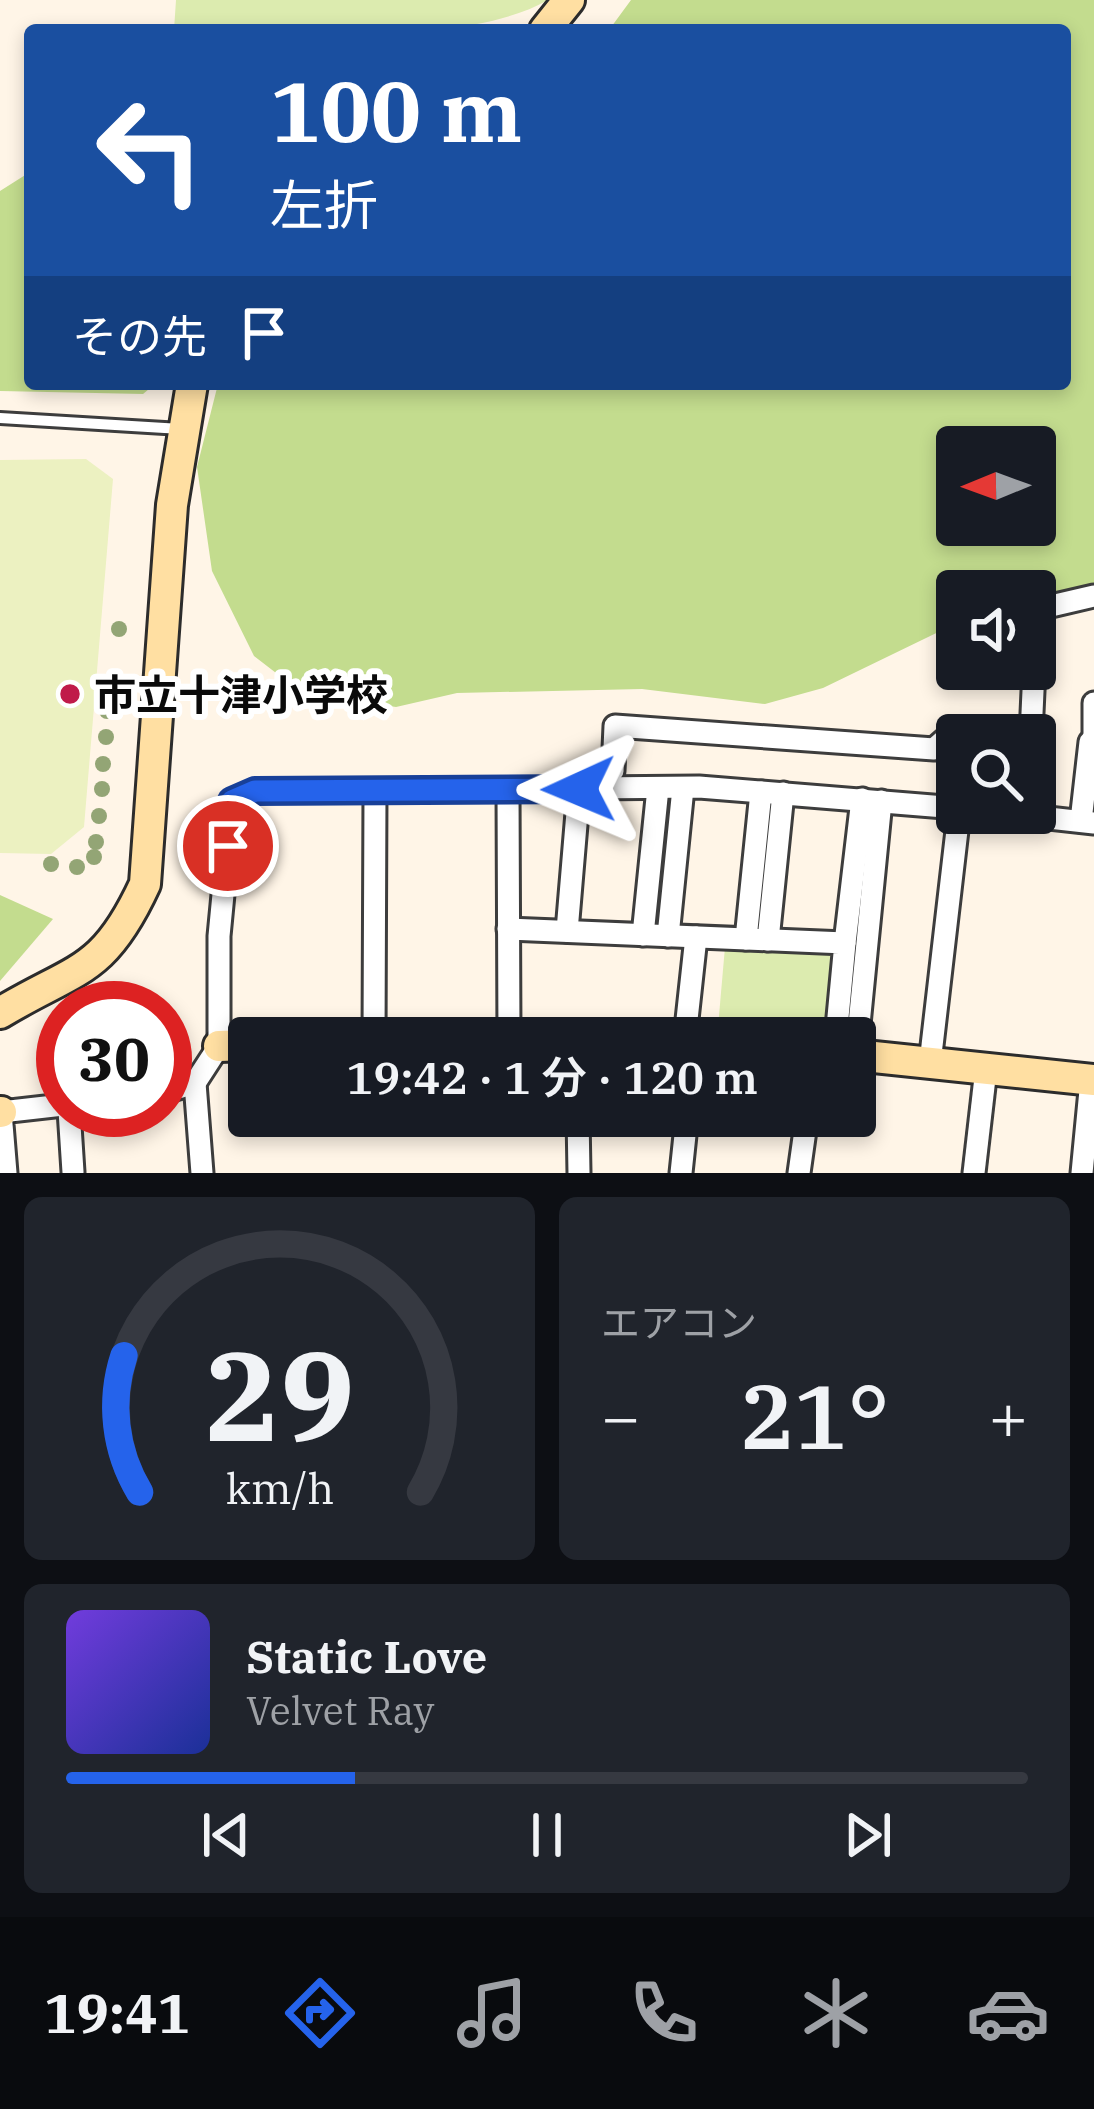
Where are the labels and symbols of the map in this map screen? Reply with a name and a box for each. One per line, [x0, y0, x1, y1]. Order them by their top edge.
north arrow [936, 426, 1056, 546]
place label: 市立十津小学校 [94, 667, 388, 722]
marker: 市立十津小学校 [57, 681, 83, 707]
position arrow [516, 726, 642, 852]
pin [177, 795, 279, 897]
speed limit sign: 30 [36, 981, 192, 1137]

